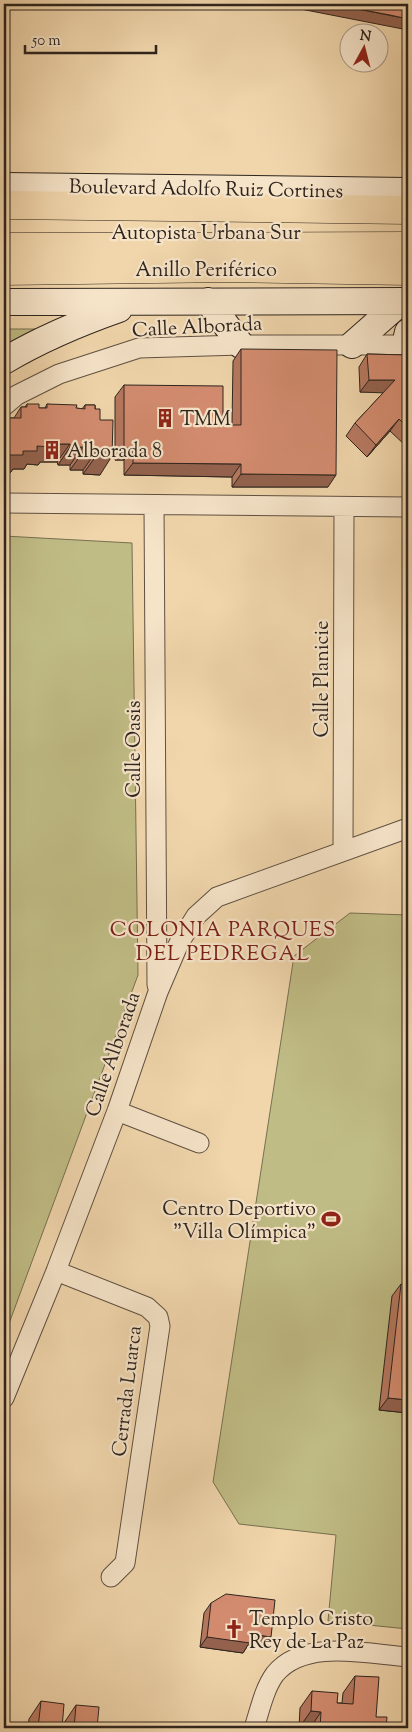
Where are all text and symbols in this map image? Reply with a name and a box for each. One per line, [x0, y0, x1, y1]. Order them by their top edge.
scale bar [25, 22, 156, 54]
north arrow [340, 22, 390, 72]
text: N [359, 26, 372, 48]
text: 50 m [31, 31, 61, 52]
street label: Boulevard Adolfo Ruiz Cortines [68, 174, 344, 207]
street label: Autopista Urbana Sur [111, 220, 301, 249]
street label: Anillo Periférico [135, 257, 277, 286]
street label: Calle Alborada [131, 311, 263, 346]
place label: TMM [180, 406, 231, 435]
building icon: TMM [154, 407, 176, 429]
place label: Alborada 8 [67, 438, 162, 467]
building icon: Alborada 8 [41, 439, 63, 461]
street label: Calle Planicie [309, 620, 338, 738]
street label: Calle Oasis [121, 700, 150, 798]
district label: COLONIA PARQUES DEL PEDREGAL [110, 916, 336, 970]
street label: Calle Alborada [79, 988, 149, 1121]
place label: Centro Deportivo "Villa Olímpica" [162, 1196, 316, 1248]
sports icon: Centro Deportivo "Villa Olímpica" [320, 1208, 342, 1230]
street label: Cerrada Luarca [106, 1324, 151, 1459]
place label: Templo Cristo Rey de La Paz [249, 1606, 373, 1658]
church icon: Templo Cristo Rey de La Paz [223, 1618, 245, 1640]

